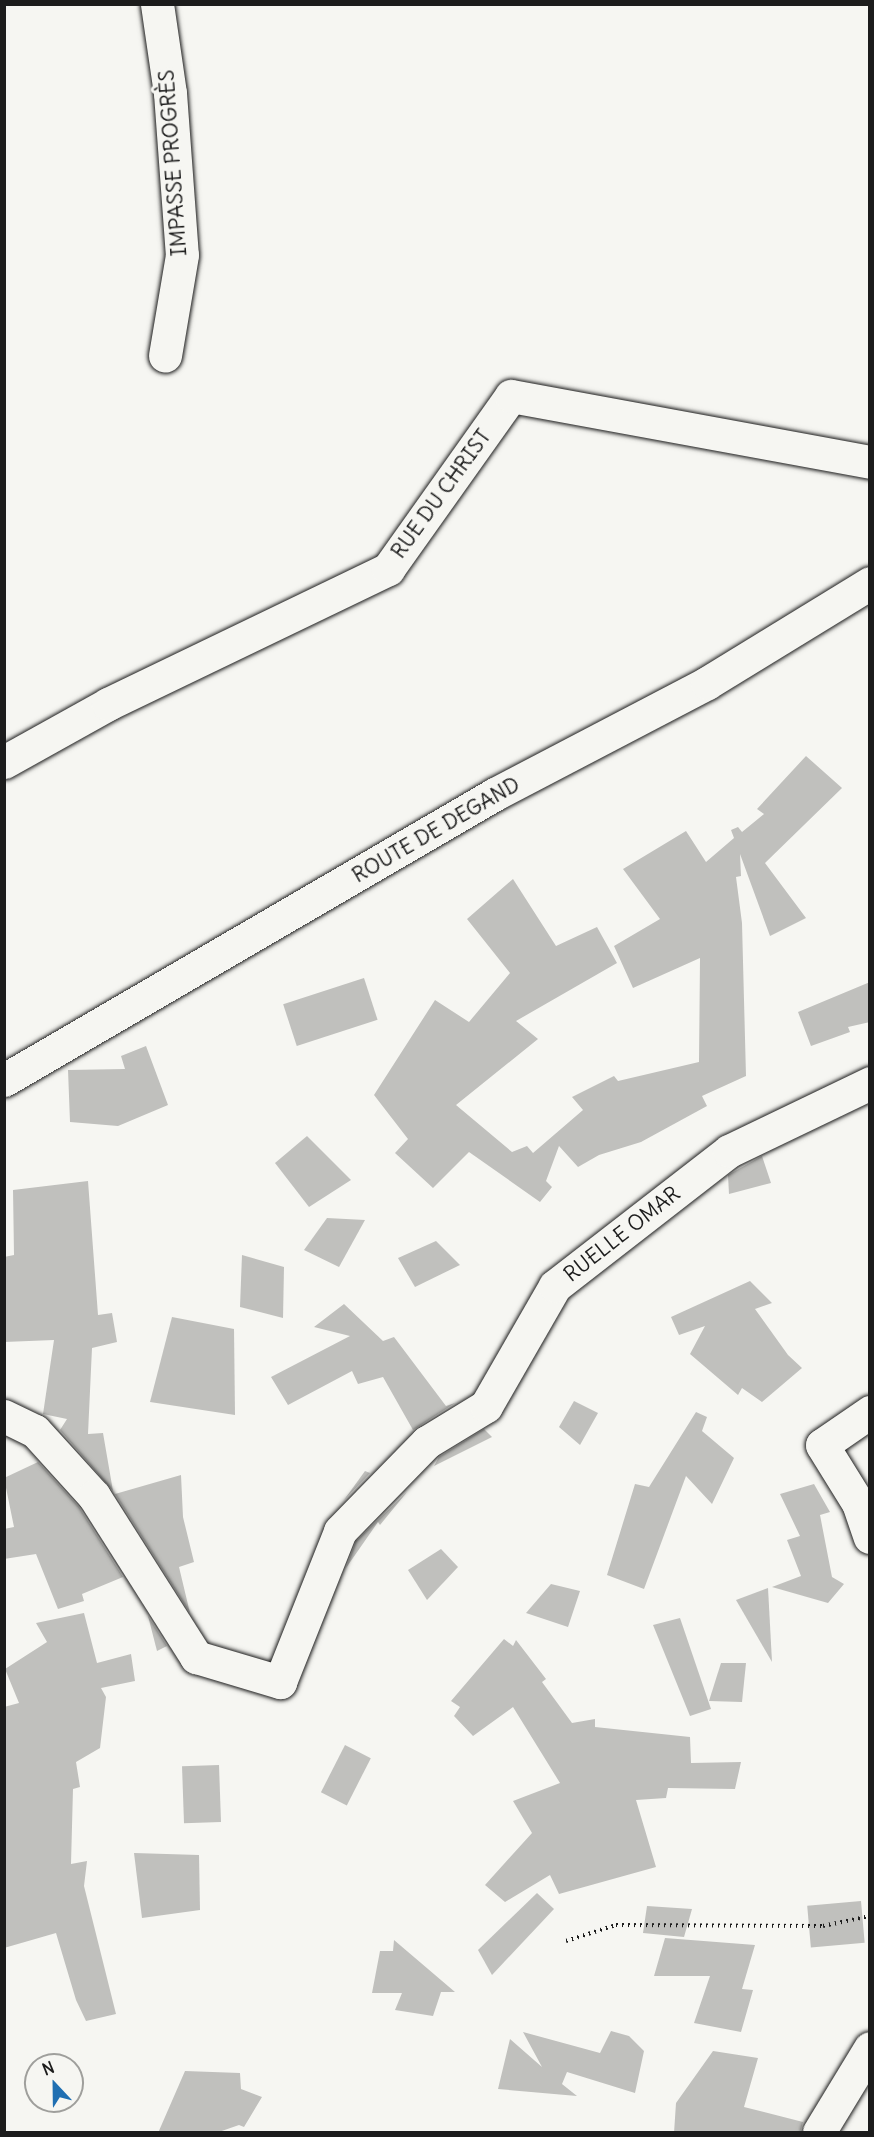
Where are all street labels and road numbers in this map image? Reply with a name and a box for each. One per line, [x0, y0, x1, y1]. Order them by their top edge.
street label: IMPASSE PROGRÈS [154, 69, 192, 257]
street label: RUE DU CHRIST [386, 425, 496, 563]
street label: ROUTE DE DEGAND [348, 772, 524, 888]
street label: RUELLE OMAR [559, 1181, 685, 1287]

